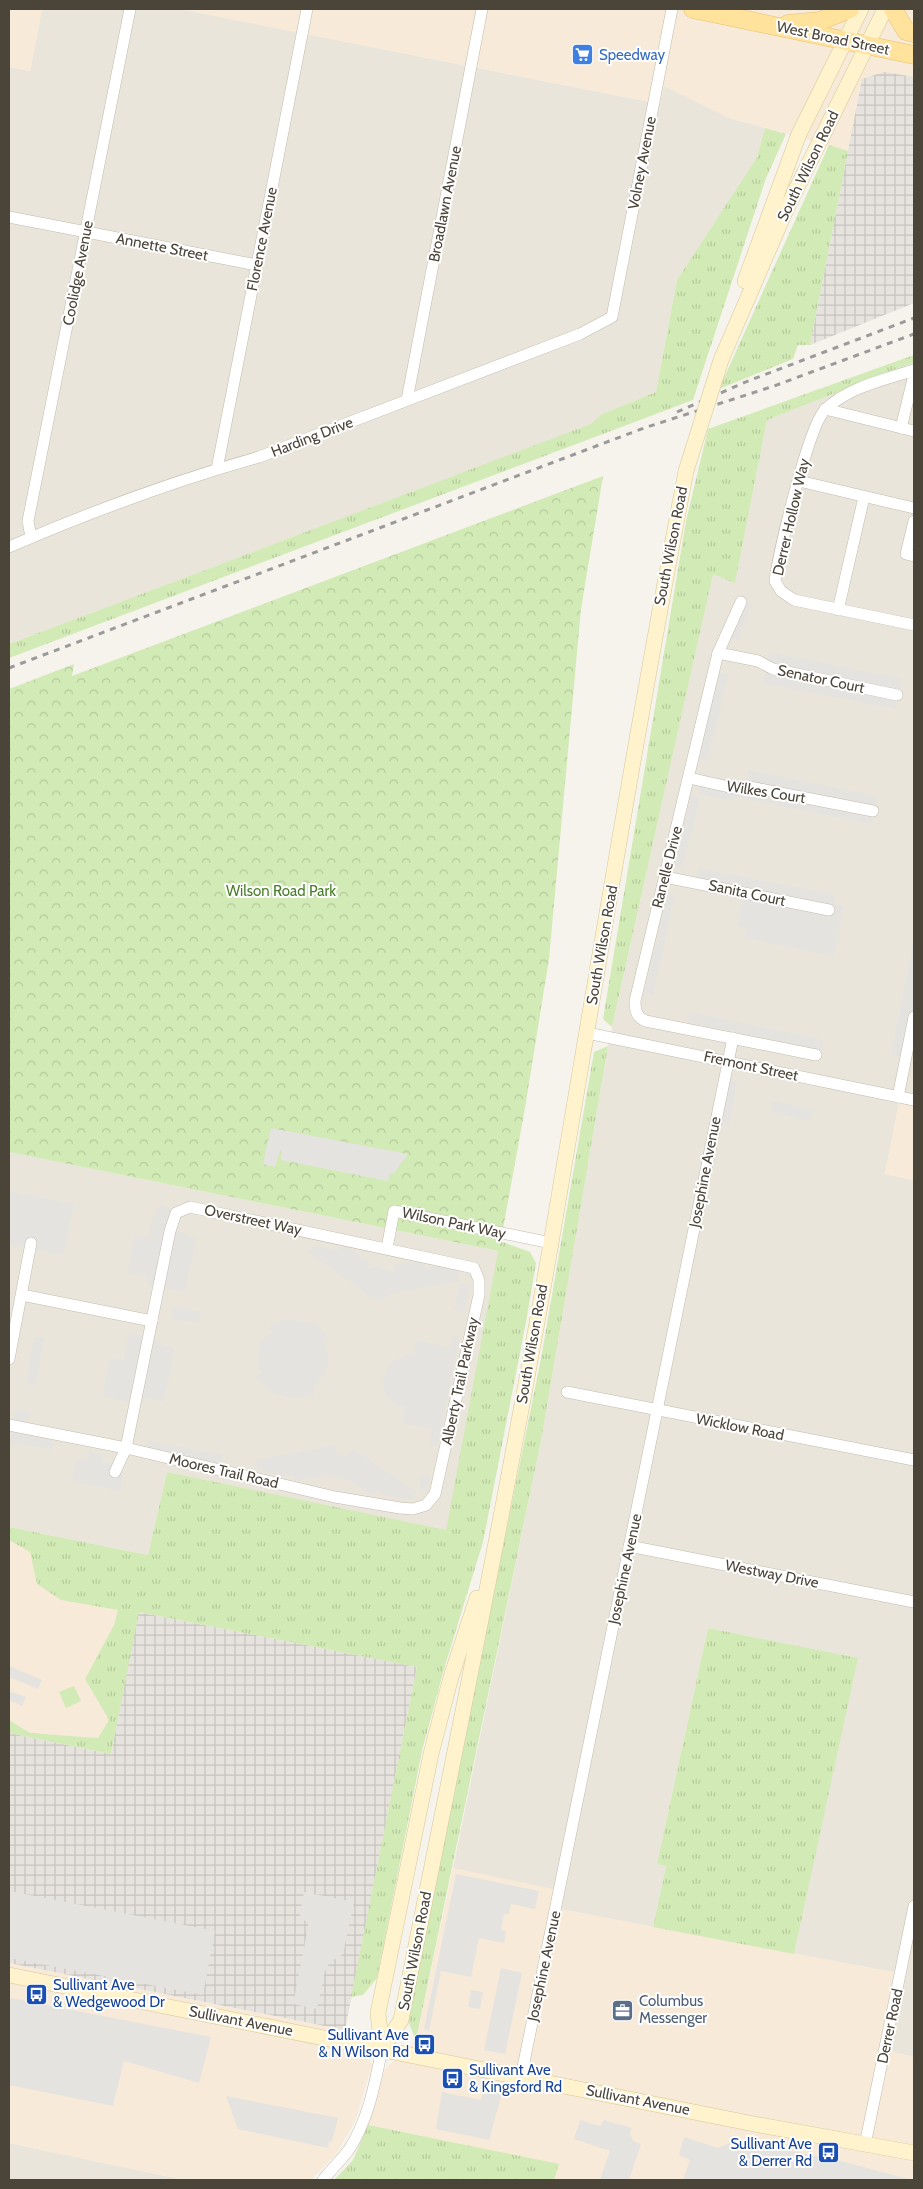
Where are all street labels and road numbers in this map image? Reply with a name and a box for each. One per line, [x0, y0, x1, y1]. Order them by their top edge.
street label: West Broad Street [775, 17, 891, 59]
street label: South Wilson Road [773, 108, 843, 224]
street label: Volney Avenue [624, 115, 660, 211]
street label: Broadlawn Avenue [425, 144, 465, 264]
street label: Florence Avenue [243, 185, 281, 292]
street label: Coolidge Avenue [59, 219, 97, 327]
street label: Annette Street [114, 229, 210, 265]
street label: Harding Drive [268, 413, 356, 461]
street label: Derrer Hollow Way [769, 456, 813, 577]
street label: South Wilson Road [651, 485, 691, 607]
street label: Senator Court [776, 661, 866, 697]
street label: Wilkes Court [725, 777, 807, 807]
street label: Ranelle Drive [648, 824, 686, 910]
street label: Sanita Court [707, 876, 787, 910]
street label: South Wilson Road [583, 884, 621, 1006]
street label: Fremont Street [702, 1047, 800, 1085]
street label: Josephine Avenue [685, 1115, 725, 1230]
street label: Overstreet Way [203, 1201, 304, 1239]
street label: Wilson Park Way [401, 1203, 508, 1243]
street label: South Wilson Road [513, 1283, 551, 1405]
street label: Alberty Trail Parkway [438, 1315, 482, 1447]
street label: Wicklow Road [694, 1410, 786, 1444]
street label: Moores Trail Road [168, 1450, 280, 1492]
street label: Josephine Avenue [604, 1512, 646, 1627]
street label: Westway Drive [724, 1556, 821, 1592]
street label: South Wilson Road [395, 1890, 435, 2012]
street label: Josephine Avenue [523, 1909, 565, 2024]
street label: Derrer Road [873, 1987, 907, 2065]
street label: Sullivant Avenue [187, 2002, 295, 2040]
street label: Sullivant Avenue [584, 2081, 692, 2119]

